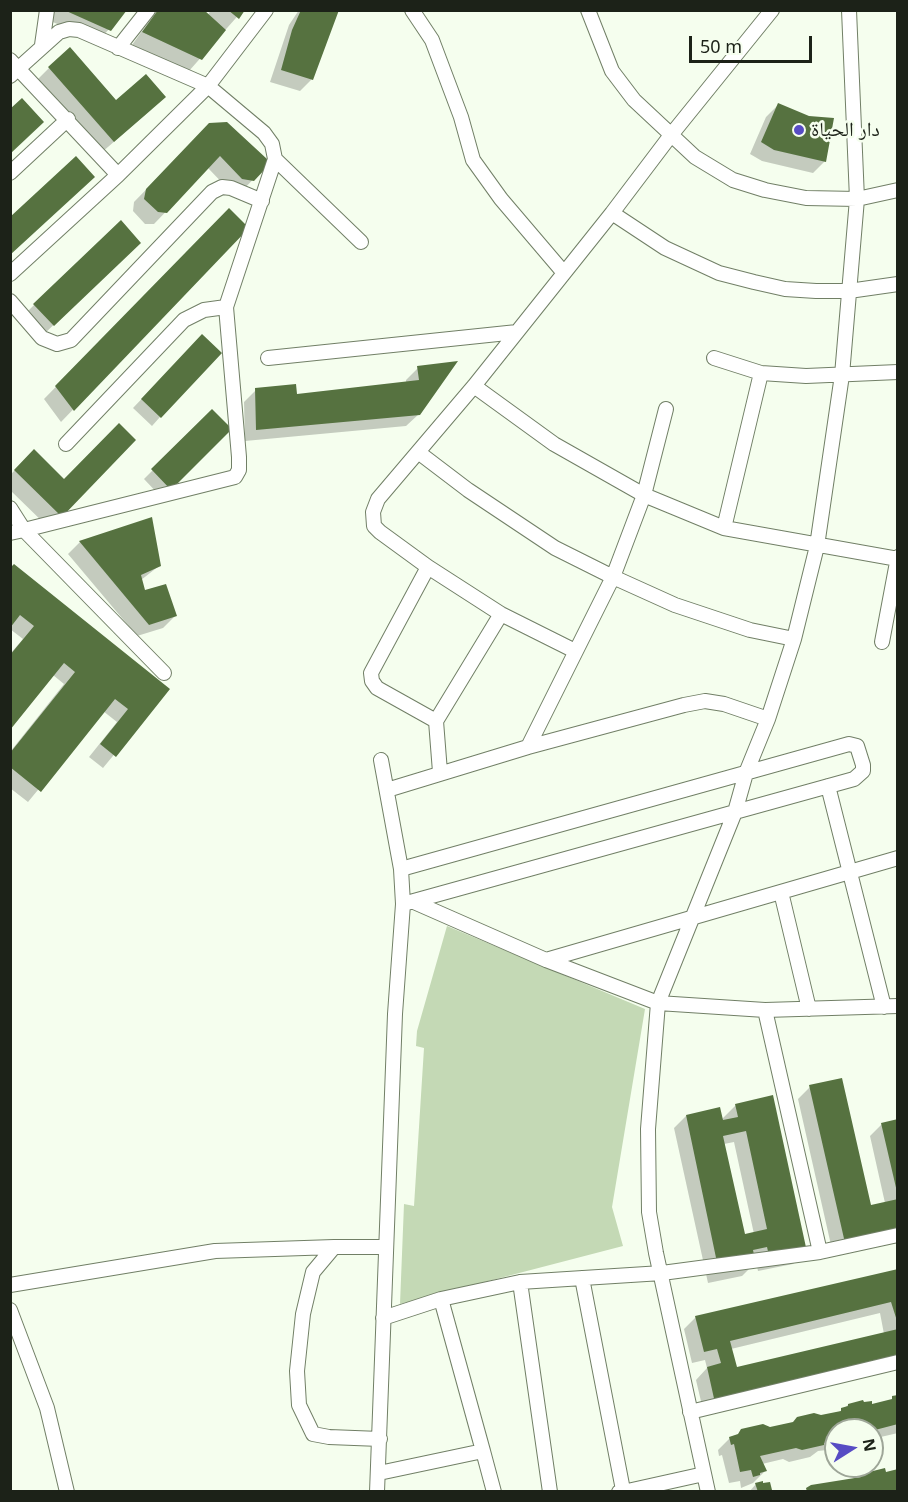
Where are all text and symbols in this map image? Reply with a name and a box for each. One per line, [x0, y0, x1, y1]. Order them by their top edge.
scale bar [692, 24, 815, 62]
text: 50 m [700, 34, 742, 58]
place label: دار الحياة [811, 118, 880, 142]
marker: دار الحياة [792, 123, 806, 137]
north arrow [824, 1418, 884, 1478]
text: N [858, 1436, 882, 1453]

